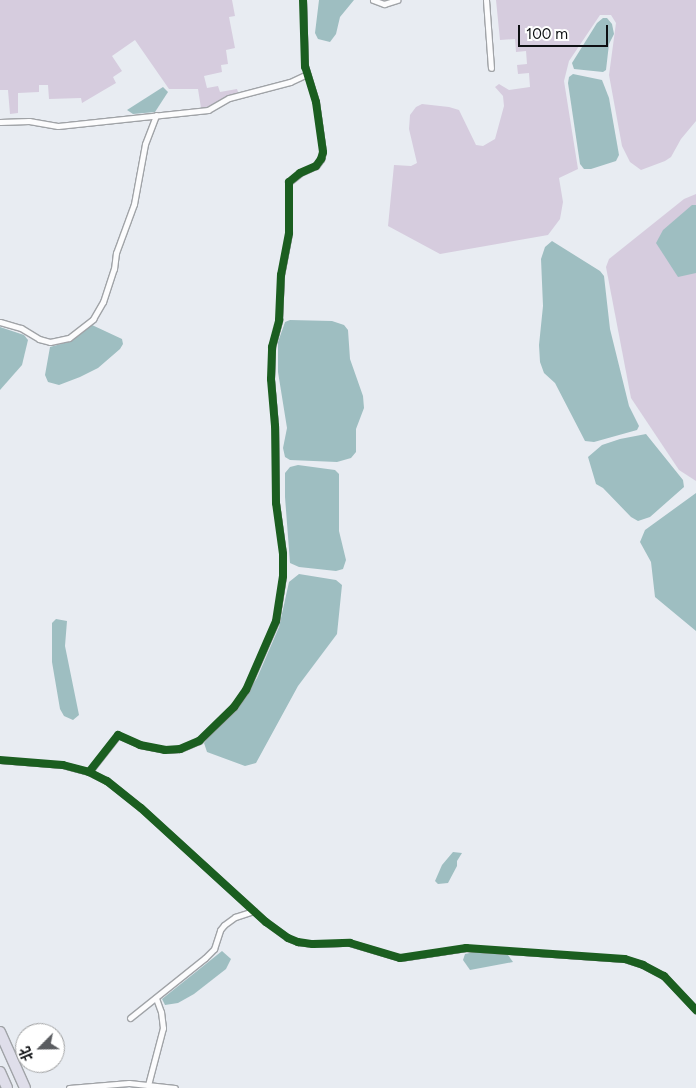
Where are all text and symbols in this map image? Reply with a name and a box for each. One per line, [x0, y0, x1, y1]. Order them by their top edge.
scale bar [521, 15, 611, 47]
text: 100 m [526, 25, 568, 43]
north arrow [15, 1023, 65, 1073]
text: 北 [16, 1044, 37, 1063]

